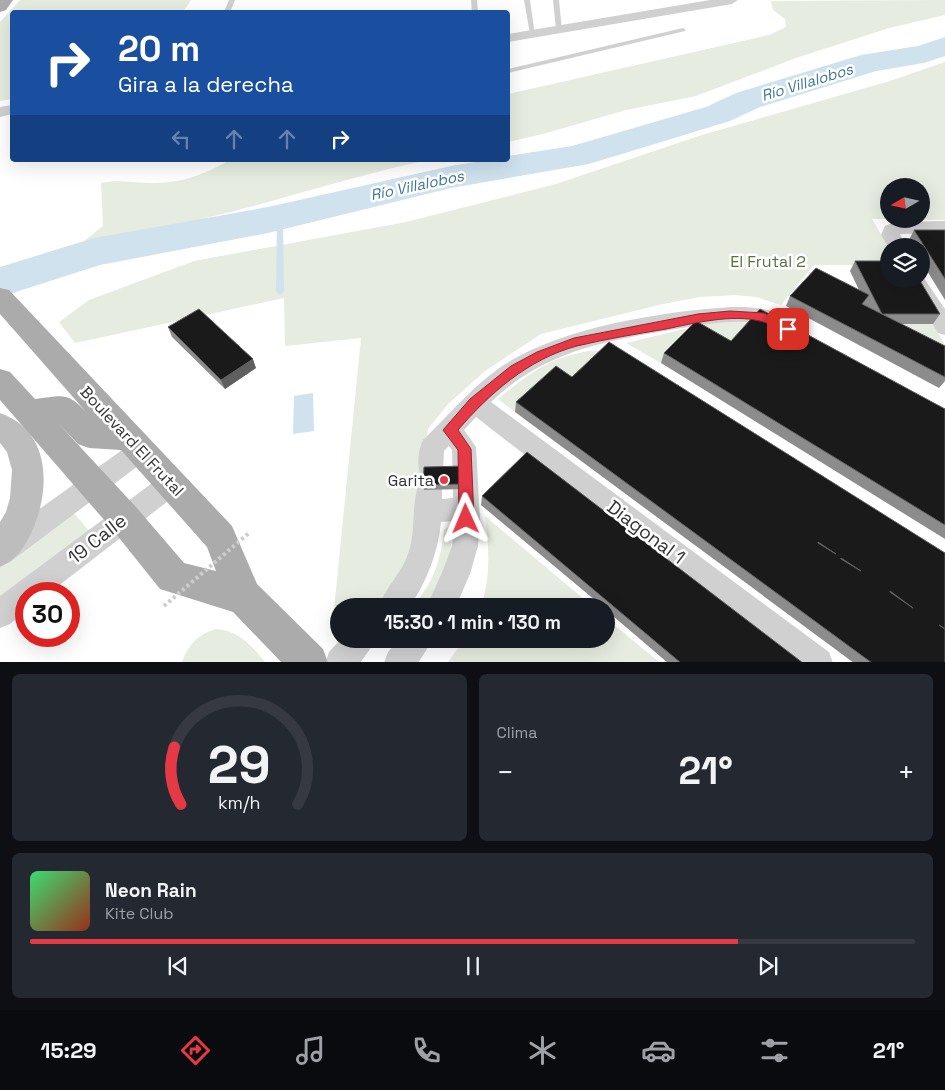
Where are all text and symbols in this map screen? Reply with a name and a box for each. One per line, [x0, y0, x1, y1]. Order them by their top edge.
text: 20 m [118, 27, 200, 71]
icon: right [35, 30, 100, 95]
water label: Río Villalobos [759, 59, 856, 105]
text: Gira a la derecha [118, 70, 294, 98]
icon: left [167, 125, 195, 153]
icon: ahead [220, 125, 248, 153]
icon: ahead [273, 125, 301, 153]
icon: right [326, 125, 354, 153]
water label: Río Villalobos [369, 166, 466, 204]
north arrow [880, 178, 930, 228]
map controls [880, 178, 930, 288]
button: layers [880, 238, 930, 288]
park label: El Frutal 2 [730, 251, 806, 272]
pin [767, 308, 809, 350]
icon: arrive [774, 315, 802, 343]
street label: Boulevard El Frutal [76, 382, 188, 500]
place label: Garita [388, 470, 434, 491]
marker: Garita [438, 474, 450, 486]
position arrow [439, 492, 491, 544]
street label: Diagonal 1 [602, 494, 690, 570]
street label: 19 Calle [62, 508, 132, 570]
speed limit sign: 30 [15, 582, 80, 647]
text: 15:30 · 1 min · 130 m [384, 610, 561, 635]
text: Clima [497, 722, 538, 743]
text: 29 [208, 732, 271, 798]
text: 21° [678, 747, 733, 795]
text: − [497, 754, 514, 790]
text: + [898, 754, 915, 790]
text: km/h [218, 791, 261, 814]
text: Neon Rain [105, 878, 197, 903]
text: Kite Club [105, 903, 174, 924]
icon: previous [164, 952, 192, 980]
icon: pause [459, 952, 487, 980]
icon: next [754, 952, 782, 980]
icon: directions [178, 1033, 213, 1068]
icon: music [293, 1033, 328, 1068]
icon: phone [409, 1033, 444, 1068]
icon: climate [525, 1033, 560, 1068]
icon: car [641, 1033, 676, 1068]
icon: filters [757, 1033, 792, 1068]
text: 15:29 [40, 1036, 97, 1064]
text: 21° [873, 1036, 905, 1064]

